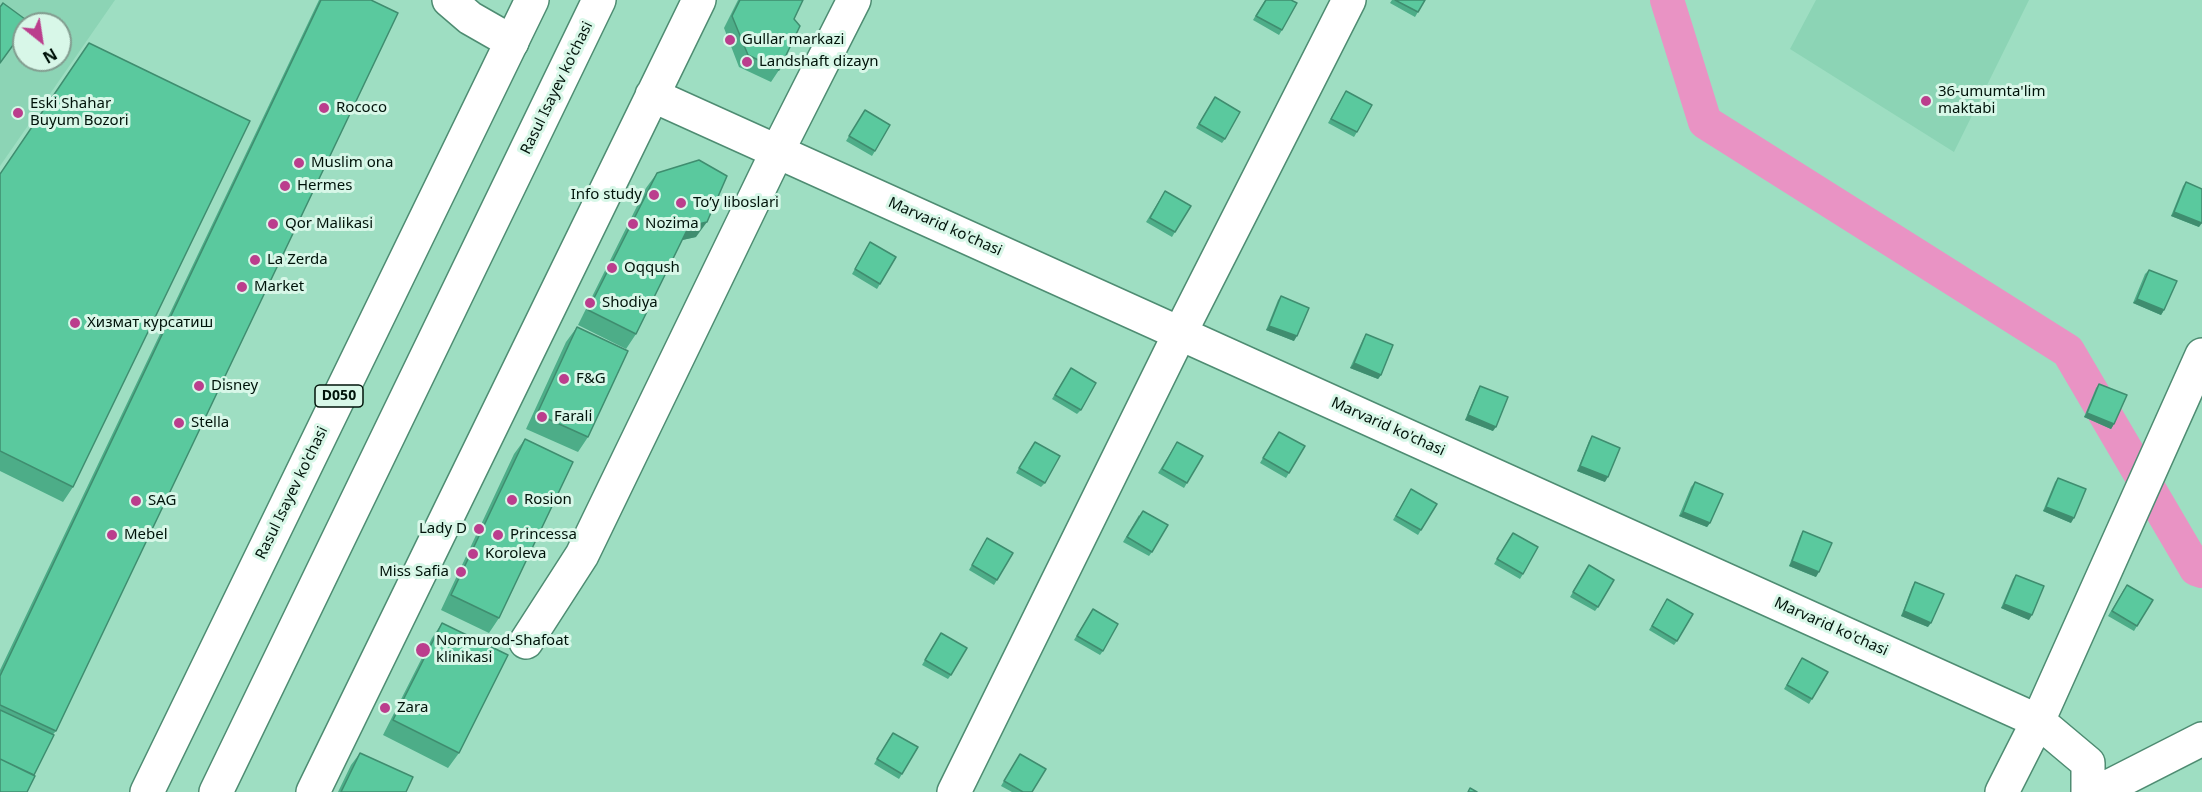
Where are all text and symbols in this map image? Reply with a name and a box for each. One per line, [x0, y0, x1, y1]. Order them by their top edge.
north arrow [12, 12, 72, 72]
street label: Rasul Isayev ko'chasi [517, 19, 597, 157]
place label: Gullar markazi [742, 31, 844, 49]
marker: Gullar markazi [723, 33, 737, 47]
text: N [39, 43, 61, 69]
place label: Landshaft dizayn [759, 53, 879, 71]
marker: Landshaft dizayn [740, 55, 754, 69]
place label: 36-umumta'lim maktabi [1938, 83, 2045, 118]
marker: 36-umumta'lim maktabi [1919, 94, 1933, 108]
place label: Eski Shahar Buyum Bozori [30, 95, 129, 130]
place label: Rococo [336, 99, 387, 117]
marker: Rococo [317, 101, 331, 115]
marker: Eski Shahar Buyum Bozori [11, 106, 25, 120]
place label: Muslim ona [311, 154, 393, 172]
marker: Muslim ona [292, 156, 306, 170]
place label: Hermes [297, 177, 352, 195]
marker: Hermes [278, 179, 292, 193]
place label: Info study [571, 186, 642, 204]
marker: Info study [647, 188, 661, 202]
place label: To’y liboslari [693, 194, 779, 212]
street label: Marvarid ko'chasi [885, 194, 1005, 260]
marker: To’y liboslari [674, 196, 688, 210]
place label: Qor Malikasi [285, 215, 373, 233]
place label: Nozima [645, 215, 699, 233]
marker: Qor Malikasi [266, 217, 280, 231]
marker: Nozima [626, 217, 640, 231]
place label: La Zerda [267, 251, 328, 269]
marker: La Zerda [248, 253, 262, 267]
place label: Oqqush [624, 259, 680, 277]
marker: Oqqush [605, 261, 619, 275]
place label: Market [254, 278, 304, 296]
marker: Market [235, 280, 249, 294]
place label: Shodiya [602, 294, 658, 312]
marker: Shodiya [583, 296, 597, 310]
place label: Хизмат курсатиш [87, 314, 213, 332]
marker: Хизмат курсатиш [68, 316, 82, 330]
place label: F&G [576, 370, 606, 388]
marker: F&G [557, 372, 571, 386]
place label: Disney [211, 377, 258, 395]
marker: Disney [192, 379, 206, 393]
road number: D050 [315, 385, 363, 407]
street label: Marvarid ko'chasi [1328, 394, 1448, 460]
place label: Farali [554, 408, 592, 426]
marker: Farali [535, 410, 549, 424]
place label: Stella [191, 414, 229, 432]
marker: Stella [172, 416, 186, 430]
street label: Rasul Isayev ko'chasi [252, 424, 332, 562]
place label: Rosion [524, 491, 572, 509]
place label: SAG [148, 492, 176, 510]
marker: Rosion [505, 493, 519, 507]
marker: SAG [129, 494, 143, 508]
place label: Lady D [419, 520, 467, 538]
marker: Lady D [472, 522, 486, 536]
place label: Mebel [124, 526, 168, 544]
place label: Princessa [510, 526, 577, 544]
marker: Mebel [105, 528, 119, 542]
marker: Princessa [491, 528, 505, 542]
place label: Koroleva [485, 545, 546, 563]
marker: Koroleva [466, 547, 480, 561]
place label: Miss Safia [379, 563, 449, 581]
marker: Miss Safia [454, 565, 468, 579]
street label: Marvarid ko'chasi [1771, 594, 1891, 660]
place label: Normurod-Shafoat klinikasi [436, 632, 569, 667]
marker: Normurod-Shafoat klinikasi [414, 641, 432, 659]
place label: Zara [397, 699, 428, 717]
marker: Zara [378, 701, 392, 715]

